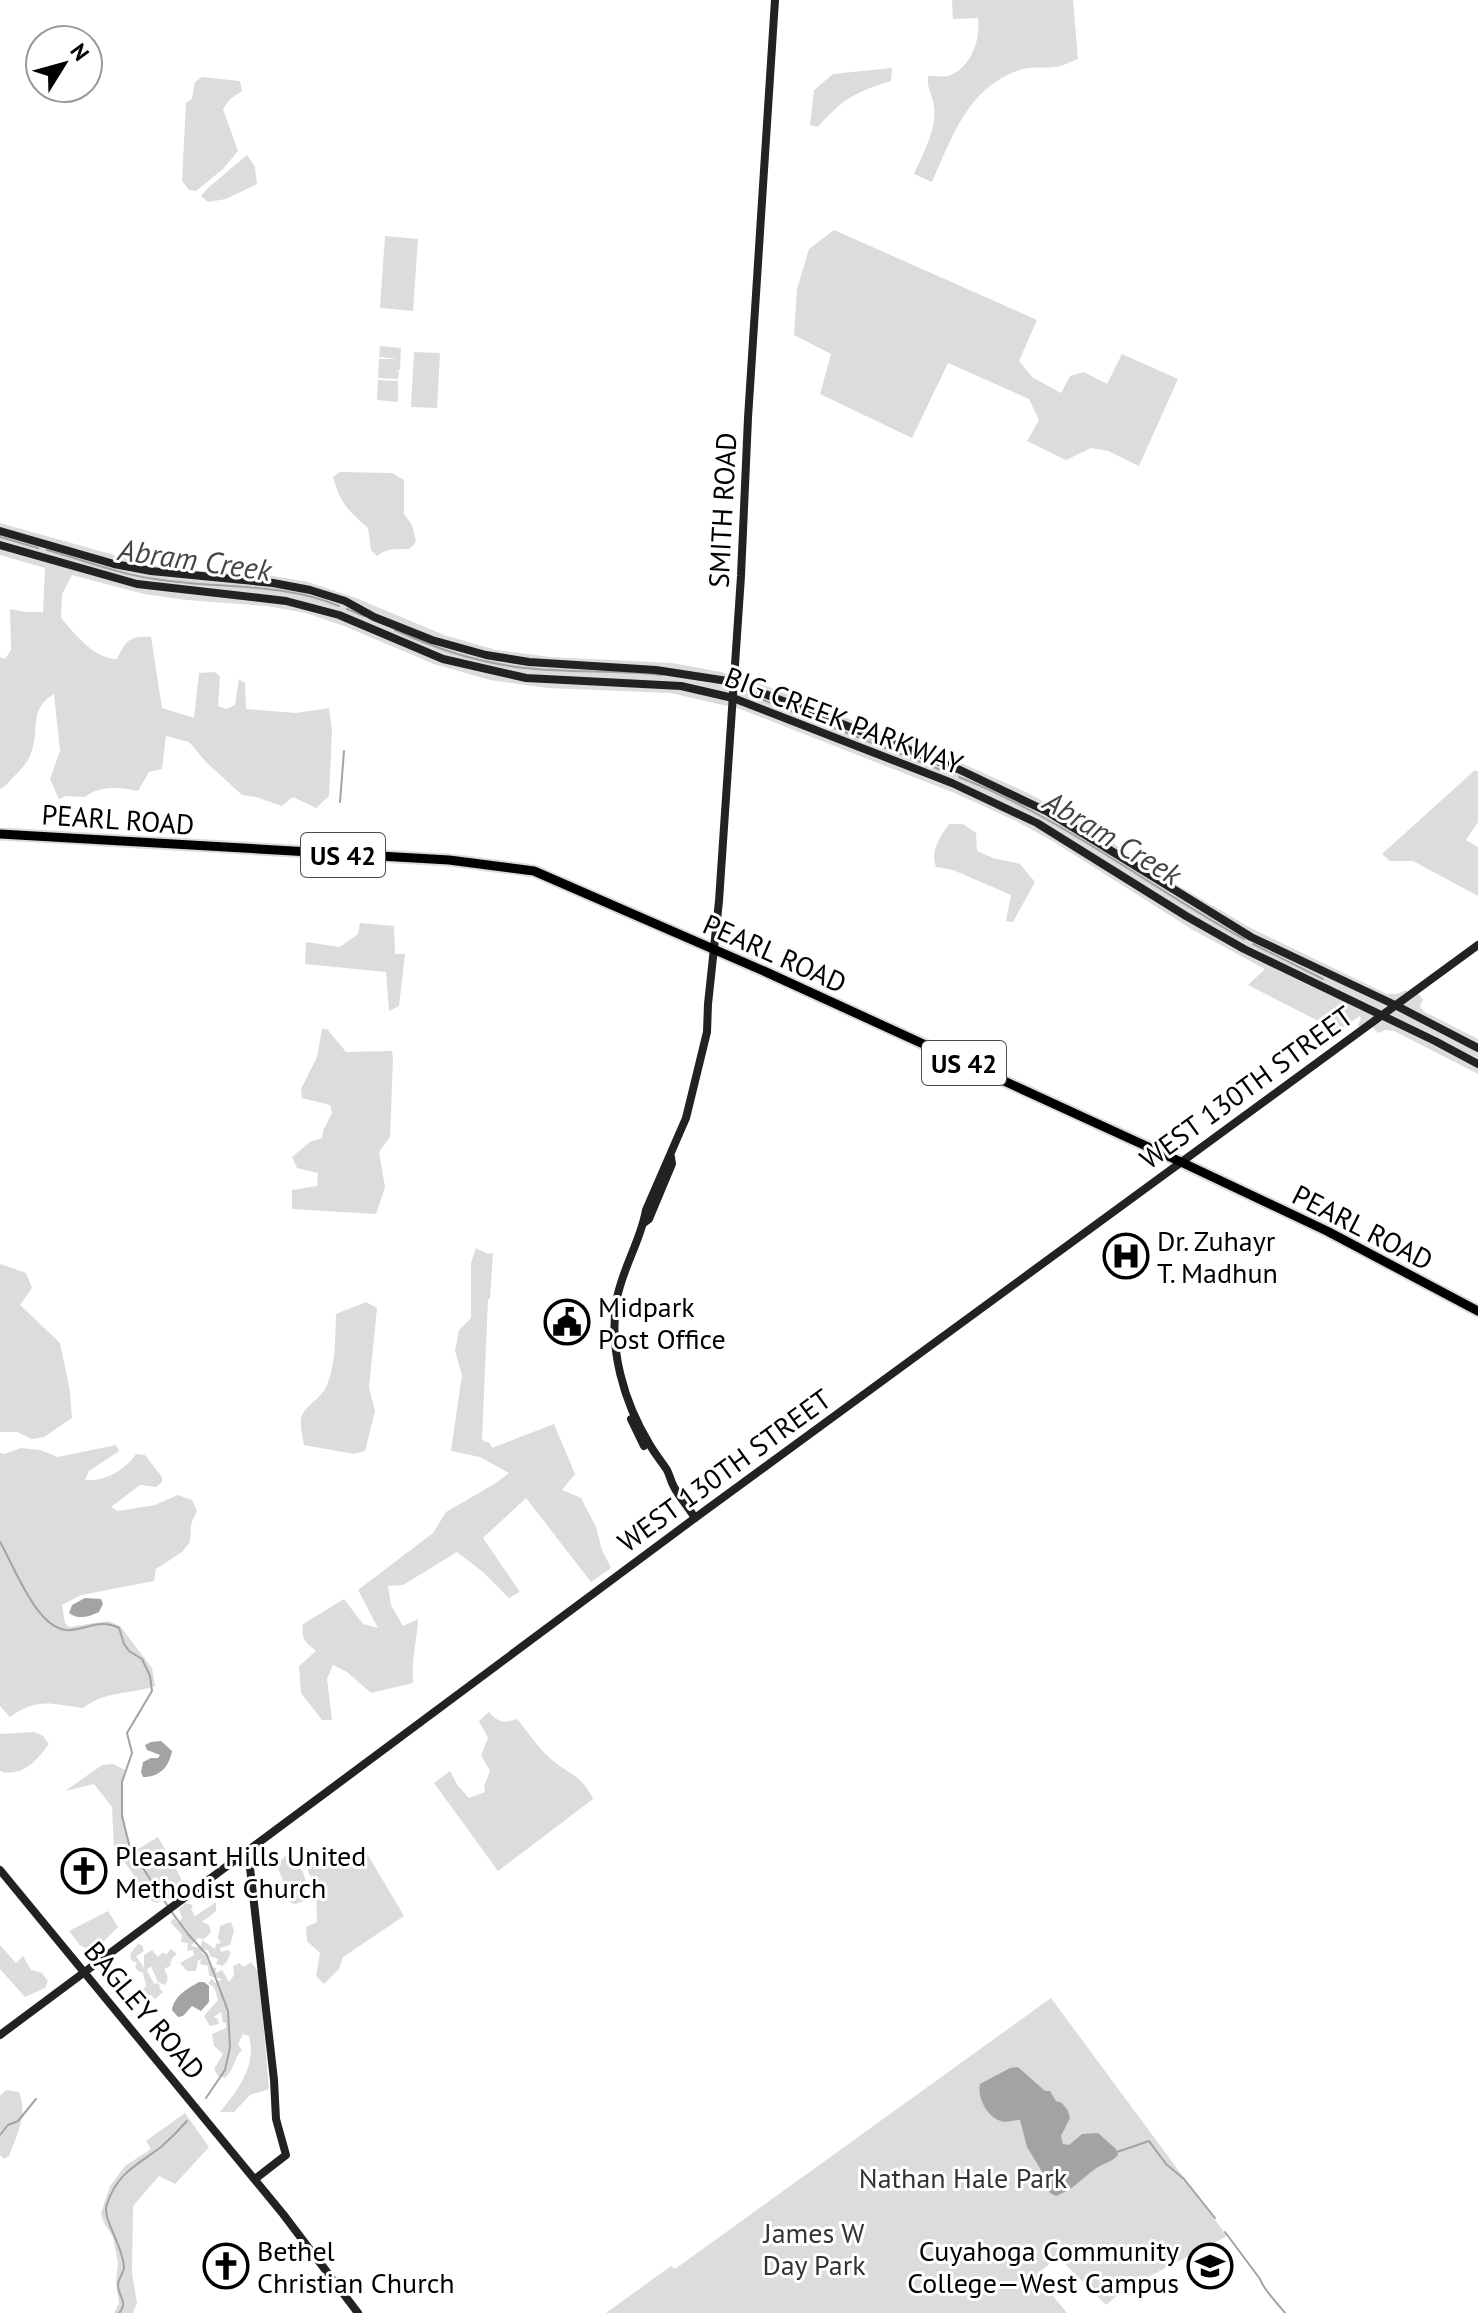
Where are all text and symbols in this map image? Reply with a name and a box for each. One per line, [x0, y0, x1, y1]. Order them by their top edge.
north arrow [24, 24, 104, 104]
text: N [64, 38, 96, 66]
street label: SMITH ROAD [699, 431, 745, 589]
water label: Abram Creek [115, 529, 276, 589]
street label: BIG CREEK PARKWAY [720, 658, 969, 783]
water label: Abram Creek [1036, 780, 1190, 894]
street label: PEARL ROAD [40, 795, 196, 843]
road number: US 42 [301, 833, 385, 877]
street label: PEARL ROAD [698, 905, 852, 1001]
street label: WEST 130TH STREET [1132, 997, 1360, 1177]
road number: US 42 [922, 1041, 1006, 1085]
street label: PEARL ROAD [1286, 1176, 1440, 1278]
place label: Dr. Zuhayr T. Madhun [1157, 1222, 1278, 1291]
hospital icon: Dr. Zuhayr T. Madhun [1102, 1232, 1150, 1280]
place label: Midpark Post Office [598, 1288, 726, 1357]
public building icon: Midpark Post Office [543, 1298, 591, 1346]
street label: WEST 130TH STREET [610, 1380, 838, 1560]
place label: Pleasant Hills United Methodist Church [115, 1837, 366, 1906]
church icon: Pleasant Hills United Methodist Church [60, 1847, 108, 1895]
street label: BAGLEY ROAD [76, 1933, 214, 2087]
park label: Nathan Hale Park [859, 2159, 1068, 2196]
park label: James W Day Park [762, 2214, 866, 2283]
place label: Bethel Christian Church [257, 2232, 455, 2301]
place label: Cuyahoga Community College—West Campus [907, 2232, 1179, 2301]
church icon: Bethel Christian Church [202, 2242, 250, 2290]
school or university icon: Cuyahoga Community College—West Campus [1186, 2242, 1234, 2290]

